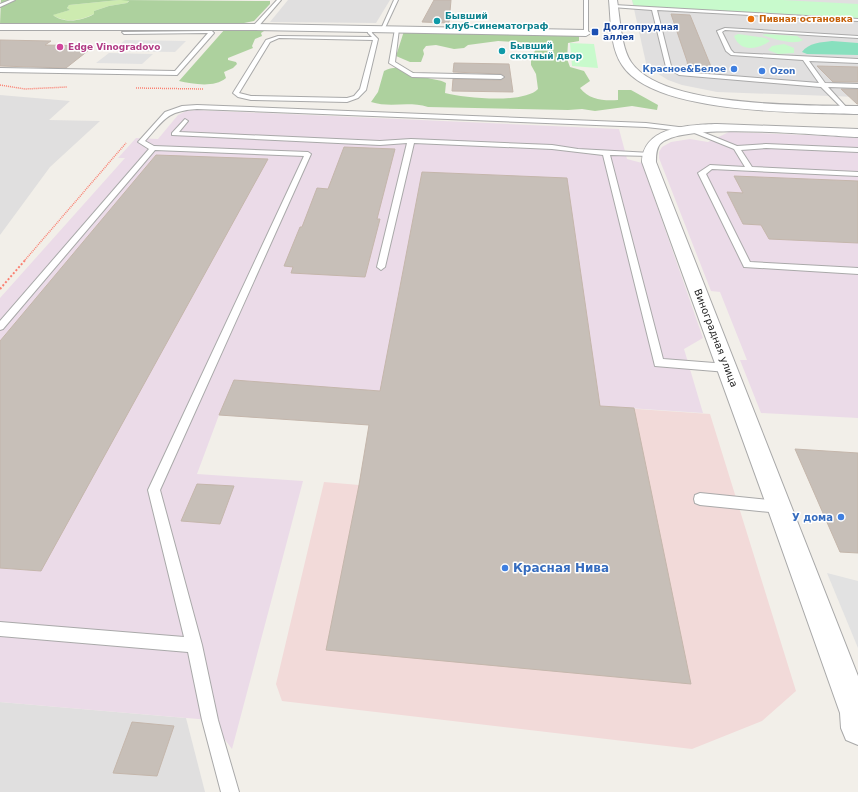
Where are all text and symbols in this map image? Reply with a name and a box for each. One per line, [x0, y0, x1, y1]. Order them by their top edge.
place label: Бывший клуб-синематограф [445, 11, 549, 31]
marker: Пивная остановка [746, 14, 756, 24]
place label: Пивная остановка [759, 14, 853, 24]
marker: Бывший клуб-синематограф [432, 16, 442, 26]
place label: Долгопрудная аллея [603, 22, 679, 42]
marker: Долгопрудная аллея [590, 27, 600, 37]
place label: Бывший скотный двор [510, 41, 583, 61]
marker: Edge Vinogradovo [55, 42, 65, 52]
place label: Edge Vinogradovo [68, 42, 160, 52]
marker: Бывший скотный двор [497, 46, 507, 56]
place label: Красное&Белое [643, 64, 726, 74]
marker: Красное&Белое [729, 64, 739, 74]
marker: Ozon [757, 66, 767, 76]
place label: Ozon [770, 66, 795, 76]
street label: Виноградная улица [692, 287, 740, 389]
place label: У дома [792, 512, 833, 523]
marker: У дома [836, 512, 846, 522]
place label: Красная Нива [513, 561, 609, 575]
marker: Красная Нива [500, 563, 510, 573]

